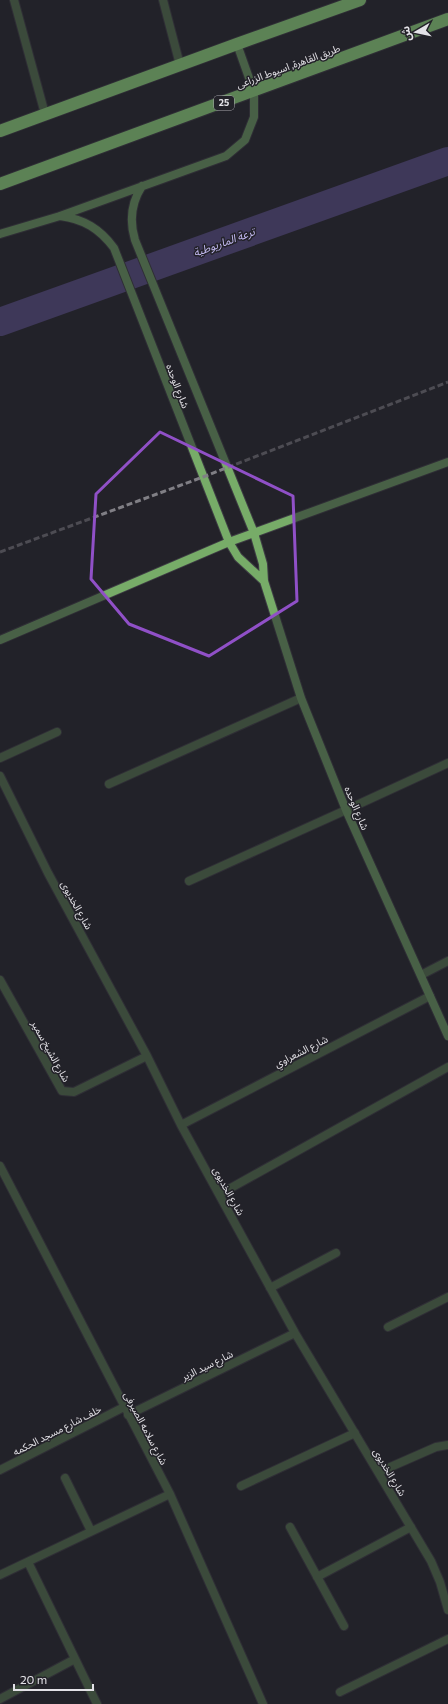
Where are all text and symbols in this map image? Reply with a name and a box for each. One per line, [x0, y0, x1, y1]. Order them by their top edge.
north arrow [396, 12, 436, 52]
text: ش [398, 25, 414, 42]
street label: طريق القاهرة, اسيوط الزراعى [235, 42, 342, 91]
road number: 25 [214, 96, 234, 110]
water label: ترعة الماريوطية [191, 224, 258, 260]
street label: شارع الوحده [162, 362, 192, 411]
street label: شارع الوحده [341, 784, 372, 833]
street label: شارع الخديوى [57, 879, 95, 932]
street label: شارع الشيخ سمير [27, 1017, 73, 1085]
street label: شارع الشعراوي [272, 1032, 331, 1072]
street label: شارع الخديوى [209, 1165, 247, 1218]
street label: شارع سيد الزير [178, 1347, 236, 1385]
street label: شارع سلامه الصيرفى [120, 1389, 170, 1468]
street label: خلف شارع مسجد الحكمه [11, 1402, 104, 1459]
street label: شارع الخديوى [369, 1446, 409, 1499]
scale bar [14, 1666, 93, 1692]
text: 20 m [20, 1672, 47, 1686]

